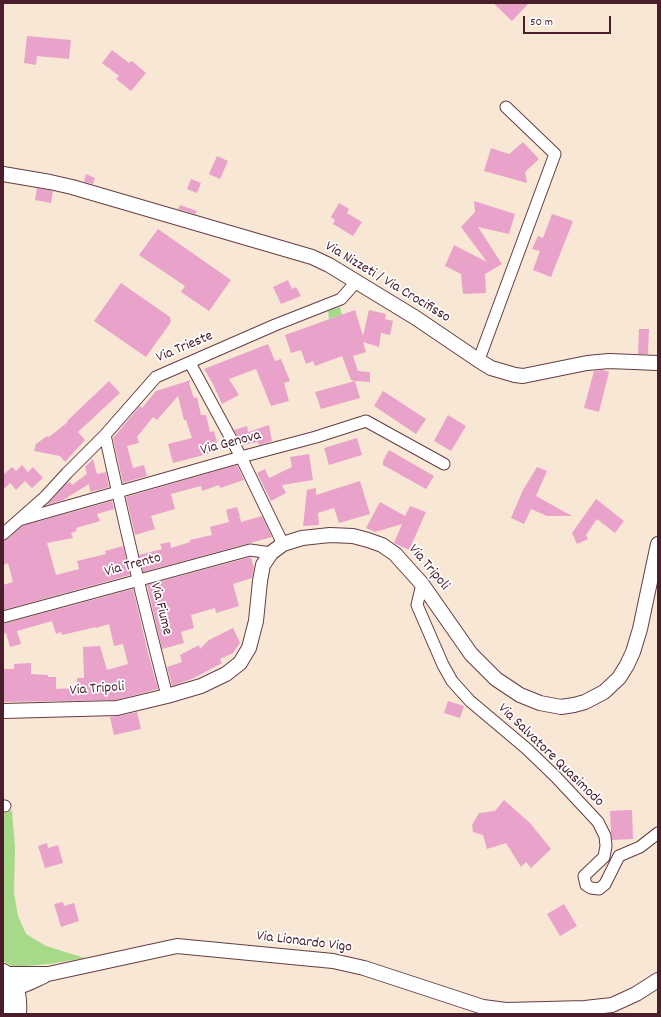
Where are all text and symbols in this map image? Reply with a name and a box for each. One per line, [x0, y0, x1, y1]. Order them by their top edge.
scale bar [525, 8, 613, 34]
text: 50 m [530, 14, 553, 31]
street label: Via Nizzeti / Via Crocifisso [321, 238, 453, 328]
street label: Via Trieste [154, 328, 216, 368]
street label: Via Genova [199, 427, 263, 461]
street label: Via Tripoli [404, 541, 452, 595]
street label: Via Trento [103, 550, 163, 582]
street label: Via Fiume [145, 581, 175, 637]
street label: Via Tripoli [69, 679, 125, 701]
street label: Via Salvatore Quasimodo [493, 701, 607, 811]
street label: Via Lionardo Vigo [255, 928, 353, 958]

